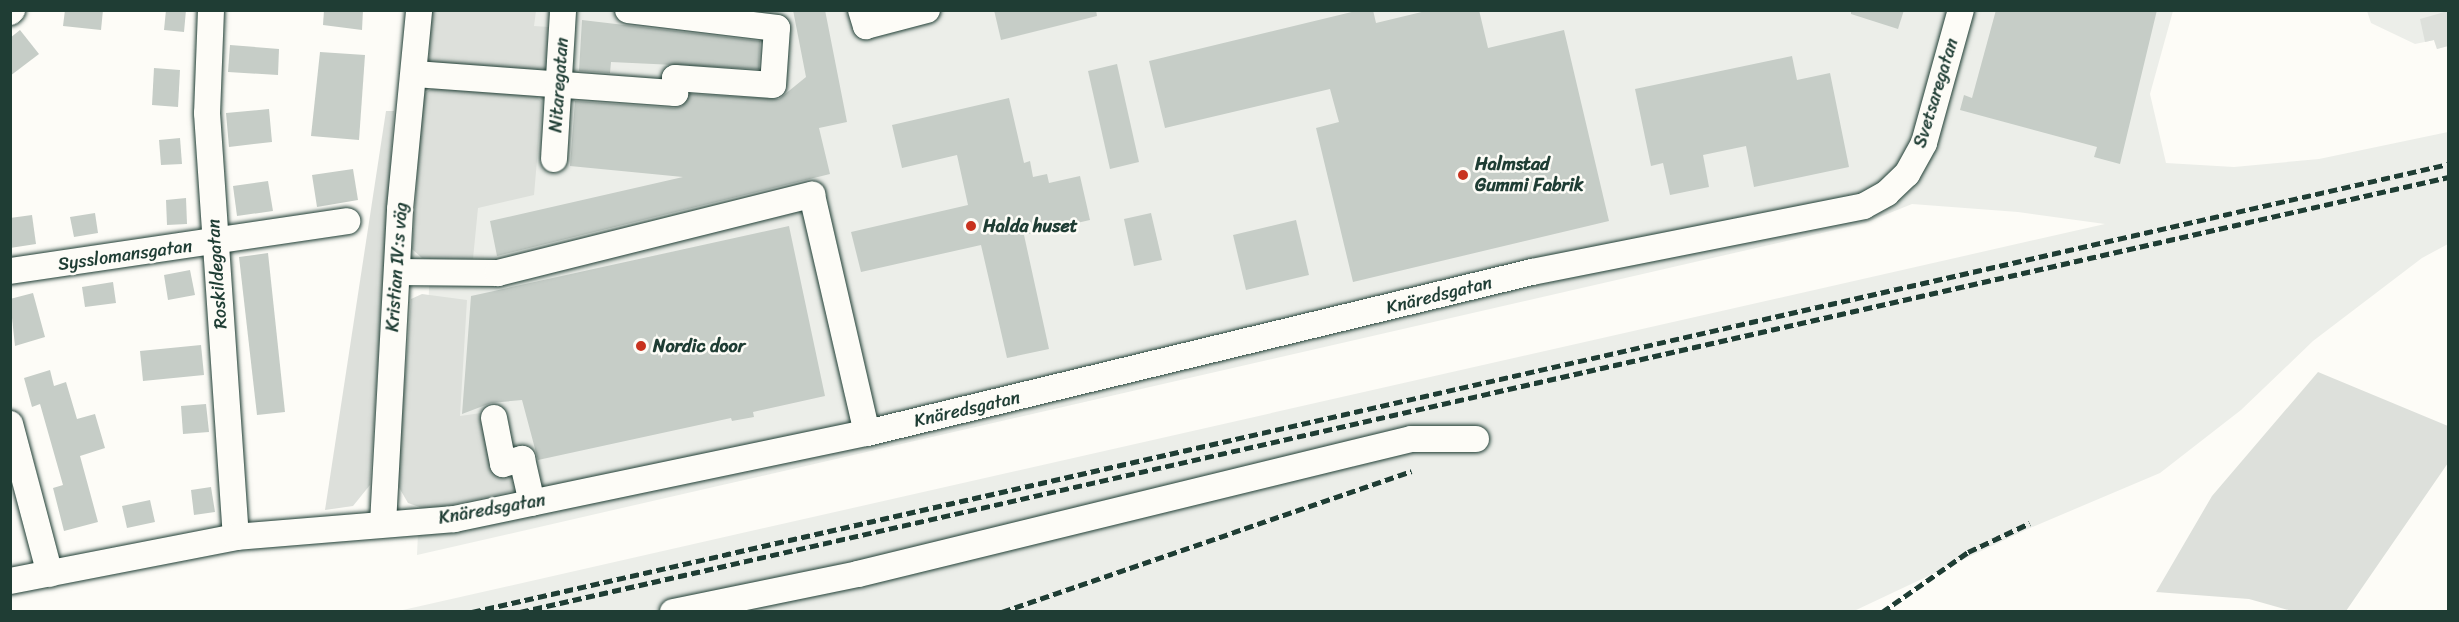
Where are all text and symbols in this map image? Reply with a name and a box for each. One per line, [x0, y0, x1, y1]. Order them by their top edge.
street label: Svetsaregatan [1909, 36, 1963, 150]
street label: Nitaregatan [545, 37, 573, 133]
place label: Halmstad Gummi Fabrik [1475, 154, 1584, 196]
marker: Halmstad Gummi Fabrik [1456, 168, 1470, 182]
street label: Kristian IV:s väg [382, 201, 412, 333]
place label: Halda huset [983, 215, 1077, 237]
street label: Roskildegatan [202, 218, 232, 330]
marker: Halda huset [964, 219, 978, 233]
street label: Sysslomansgatan [56, 235, 194, 275]
street label: Knäredsgatan [1384, 271, 1494, 319]
place label: Nordic door [653, 335, 745, 357]
marker: Nordic door [634, 339, 648, 353]
street label: Knäredsgatan [912, 386, 1022, 432]
street label: Knäredsgatan [437, 489, 547, 529]

